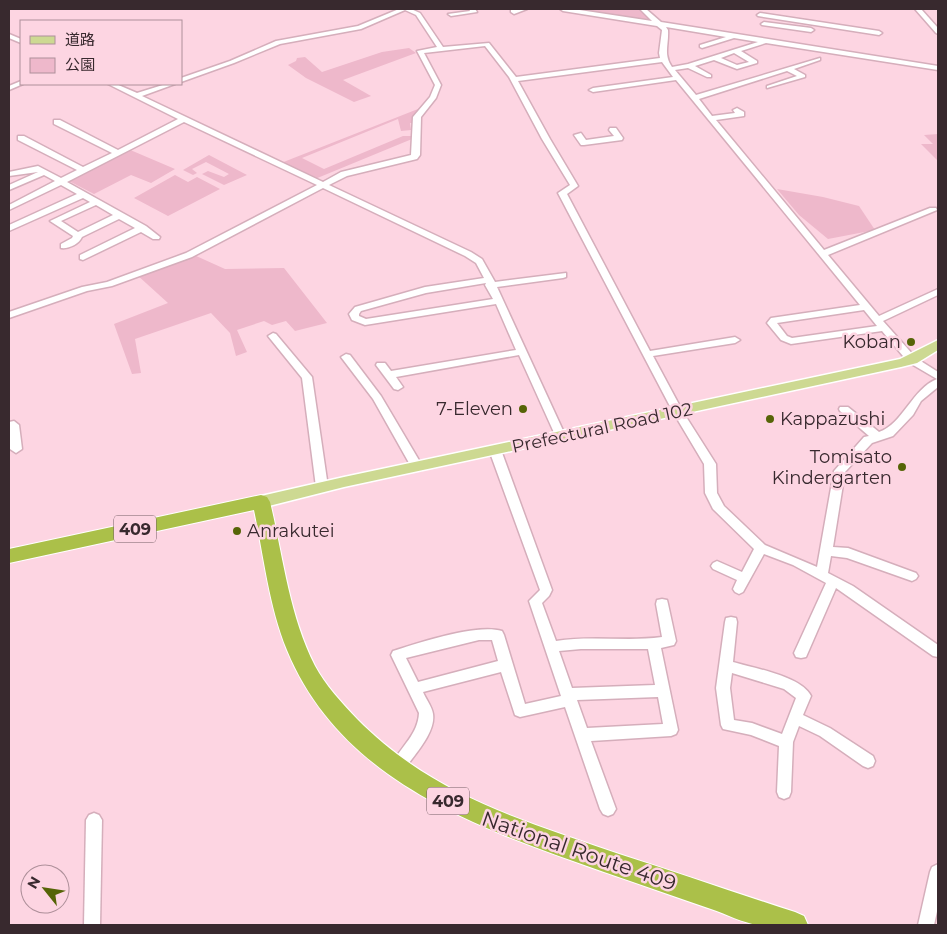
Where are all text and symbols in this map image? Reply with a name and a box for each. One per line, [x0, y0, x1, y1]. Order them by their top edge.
legend [20, 20, 182, 85]
text: 道路 [65, 30, 95, 49]
text: 公園 [65, 55, 95, 74]
place label: Koban [842, 331, 901, 353]
marker: Koban [905, 336, 917, 348]
place label: 7-Eleven [436, 398, 513, 420]
street label: Prefectural Road 102 [510, 398, 694, 458]
marker: 7-Eleven [517, 403, 529, 415]
place label: Kappazushi [780, 408, 885, 430]
marker: Kappazushi [764, 413, 776, 425]
place label: Tomisato Kindergarten [772, 446, 892, 489]
marker: Tomisato Kindergarten [896, 461, 908, 473]
road number: 409 [114, 516, 156, 542]
place label: Anrakutei [247, 520, 335, 542]
marker: Anrakutei [231, 525, 243, 537]
road number: 409 [427, 788, 469, 814]
street label: National Route 409 [479, 806, 680, 896]
north arrow [20, 864, 70, 914]
text: N [23, 873, 44, 892]

